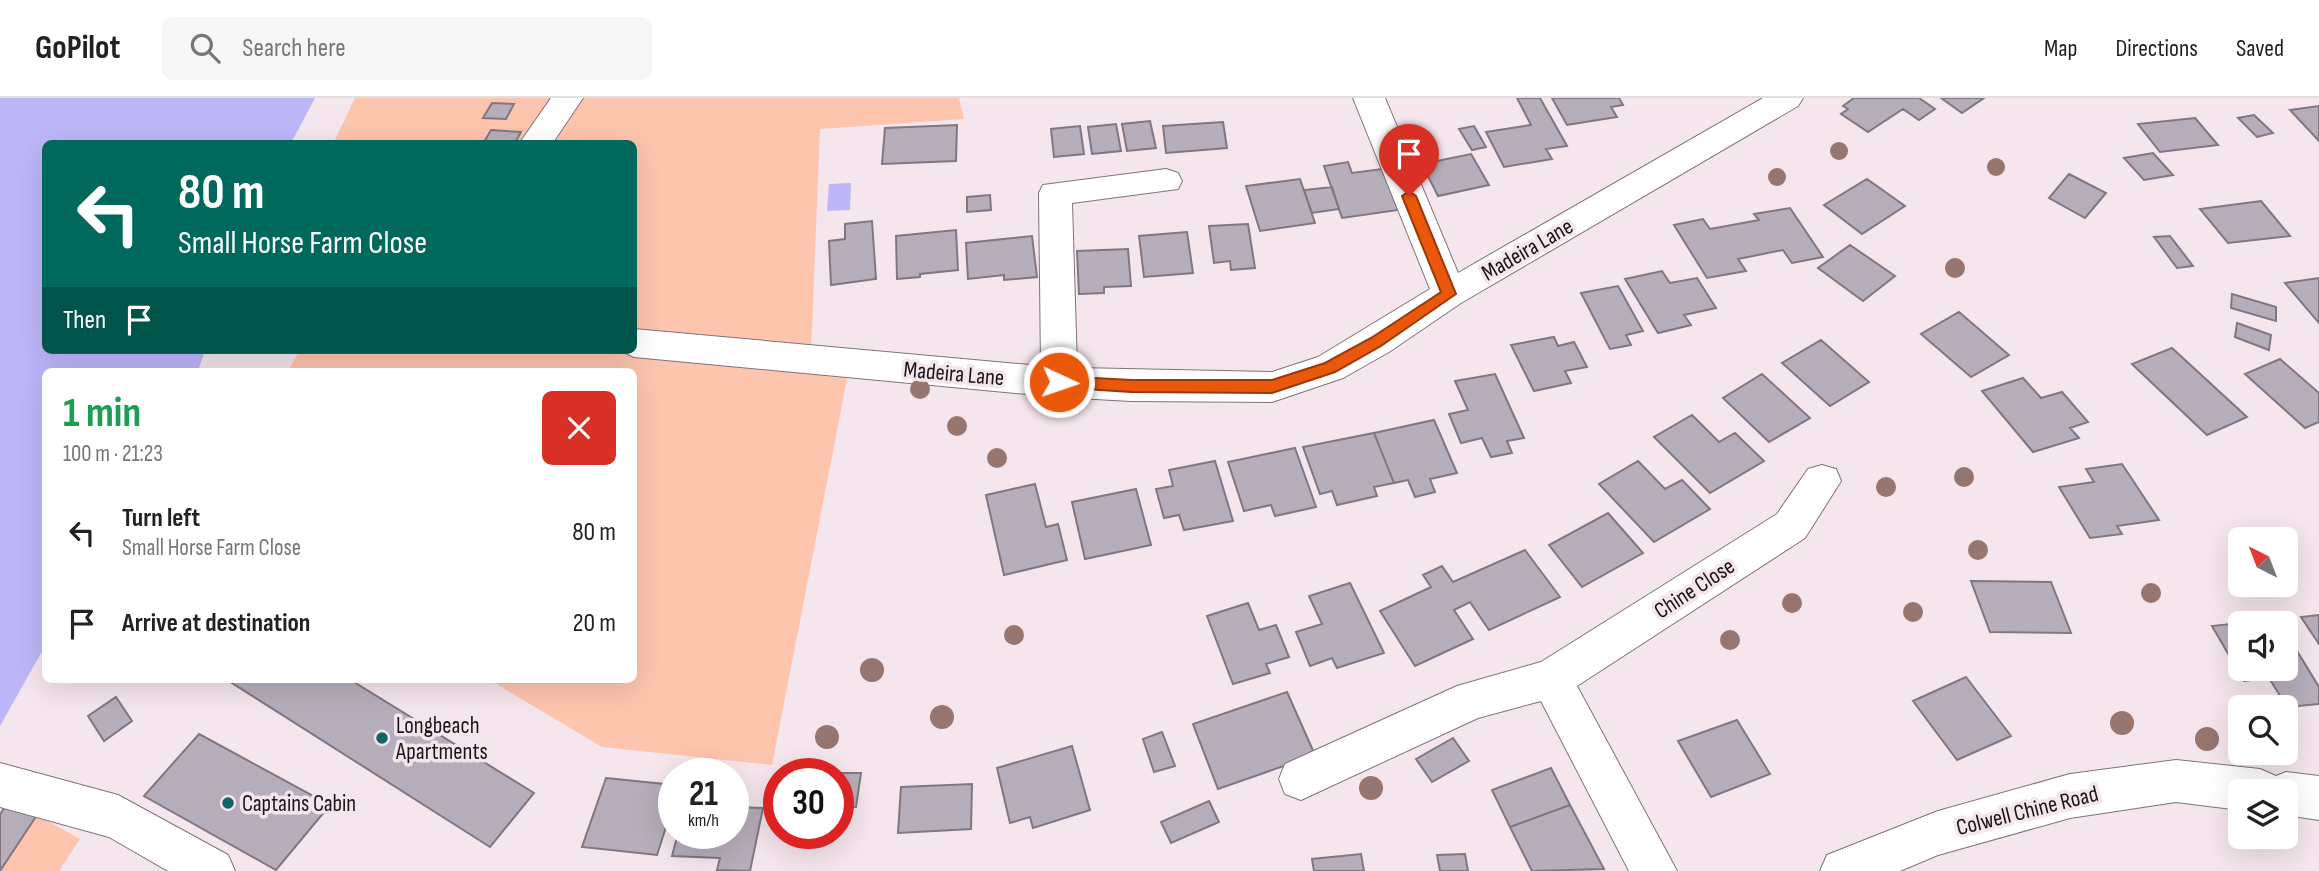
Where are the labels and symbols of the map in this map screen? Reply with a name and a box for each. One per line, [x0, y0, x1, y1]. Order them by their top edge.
pin [1379, 124, 1439, 196]
street label: Madeira Lane [1477, 213, 1578, 287]
position arrow [1022, 345, 1096, 419]
street label: Madeira Lane [902, 356, 1005, 392]
north arrow [2228, 527, 2298, 597]
street label: Chine Close [1649, 552, 1740, 625]
place label: Longbeach Apartments [395, 712, 488, 766]
marker: Longbeach Apartments [374, 730, 390, 746]
speed limit sign: 30 [763, 758, 854, 849]
street label: Colwell Chine Road [1953, 780, 2101, 842]
place label: Captains Cabin [242, 790, 356, 818]
marker: Captains Cabin [220, 795, 236, 811]

